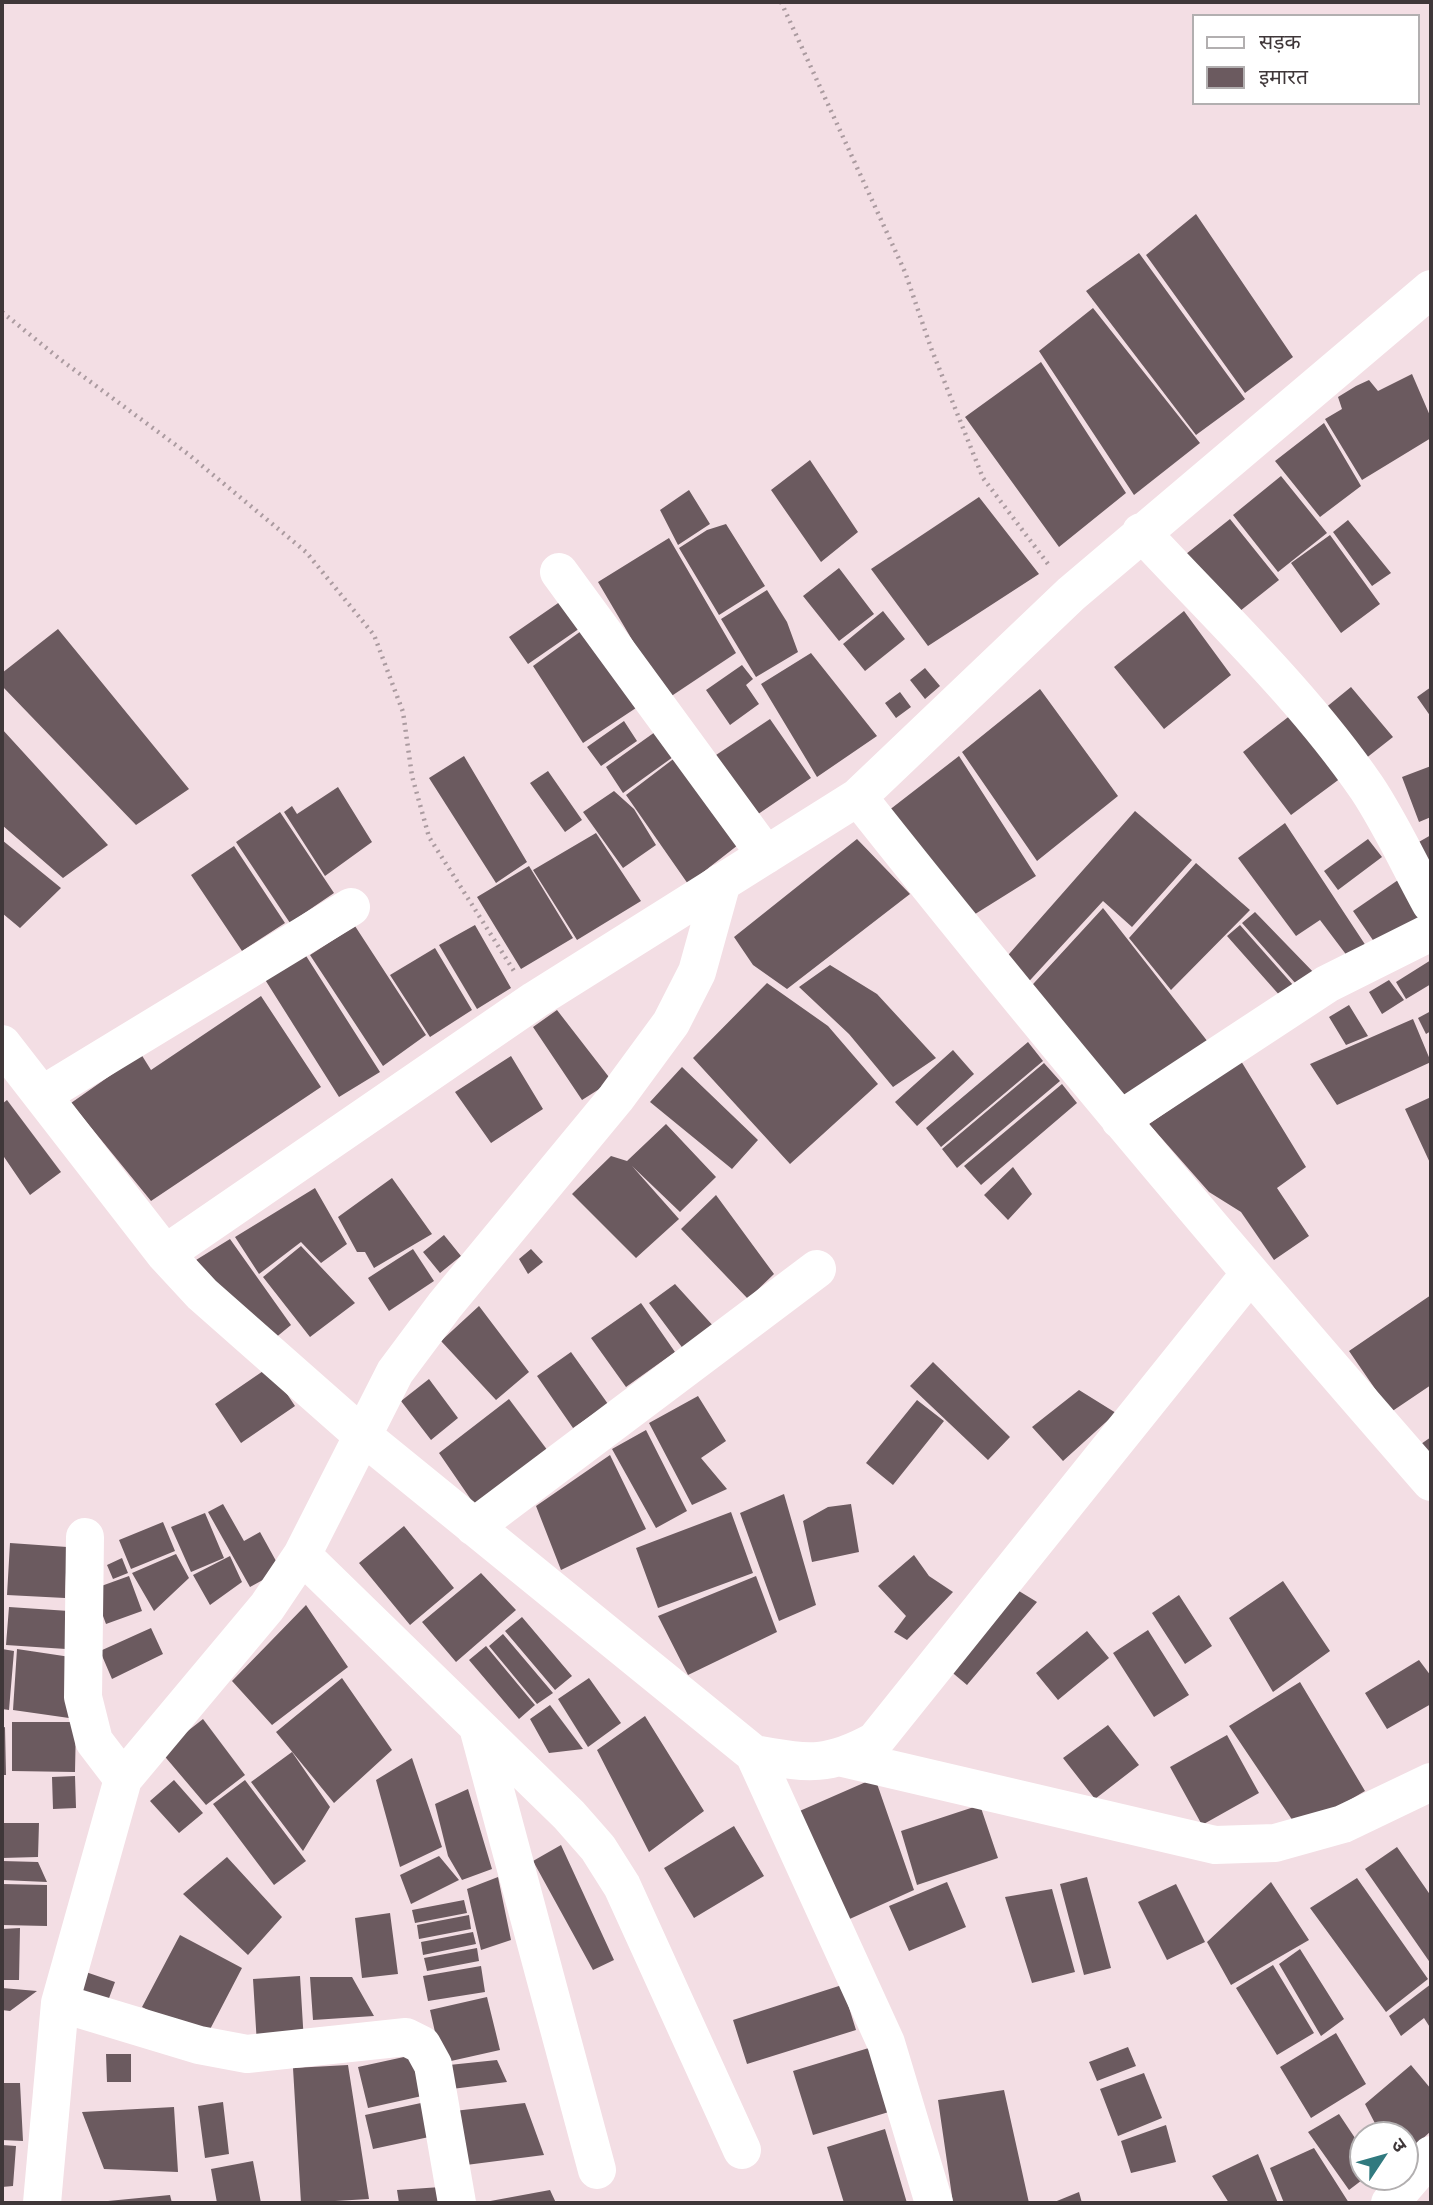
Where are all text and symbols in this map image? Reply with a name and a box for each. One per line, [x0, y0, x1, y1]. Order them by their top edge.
legend [1192, 14, 1419, 105]
text: सड़क [1259, 28, 1301, 53]
text: इमारत [1259, 63, 1308, 88]
north arrow [1349, 2121, 1419, 2191]
text: उ [1387, 2133, 1412, 2156]

